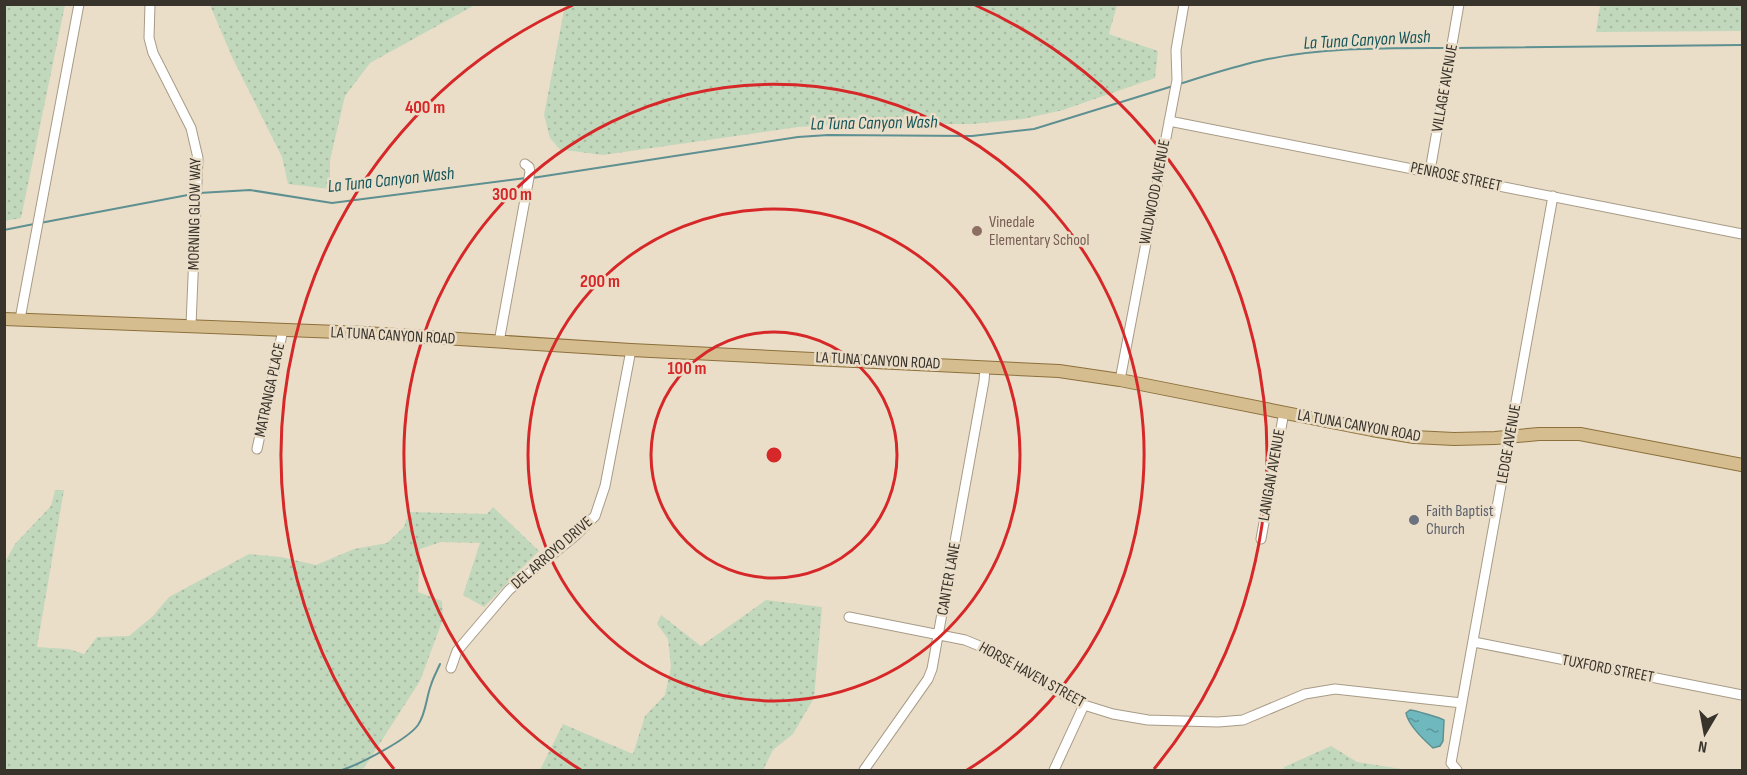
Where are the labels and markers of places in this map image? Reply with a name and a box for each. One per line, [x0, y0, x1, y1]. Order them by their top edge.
place label: Vinedale Elementary School [989, 213, 1089, 250]
marker: Vinedale Elementary School [970, 224, 984, 238]
centre of rings [764, 445, 784, 465]
place label: Faith Baptist Church [1426, 502, 1494, 539]
marker: Faith Baptist Church [1407, 513, 1421, 527]

